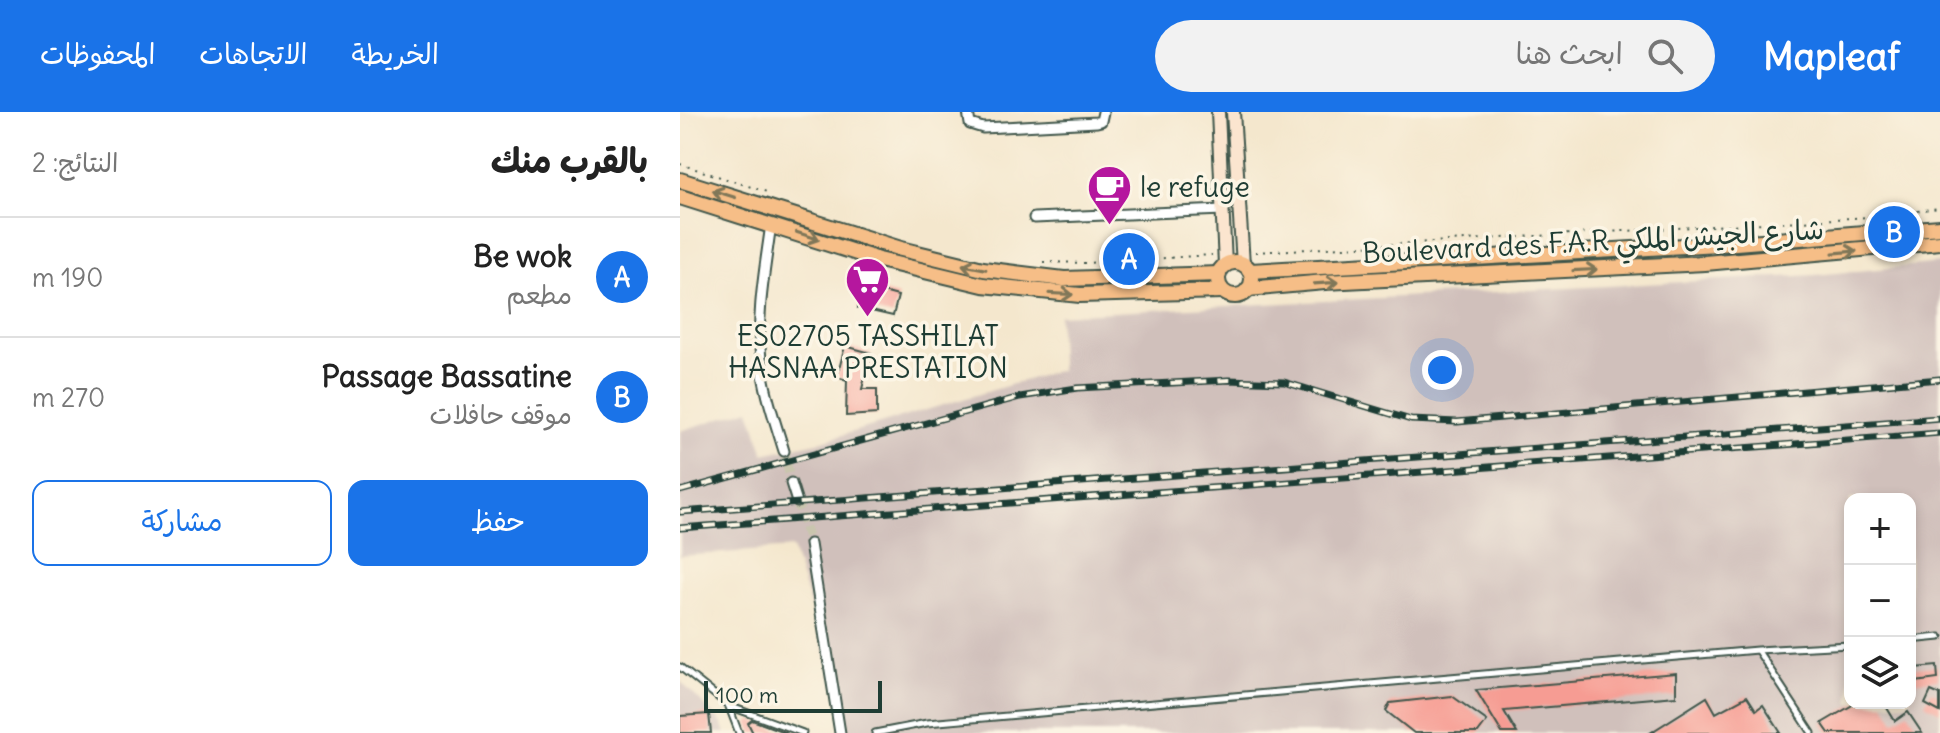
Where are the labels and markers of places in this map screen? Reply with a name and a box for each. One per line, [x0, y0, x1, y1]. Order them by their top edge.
cafe icon: le refuge [1085, 163, 1133, 226]
place label: le refuge [1140, 169, 1250, 205]
pin: B [1868, 202, 1920, 262]
pin: A [1103, 229, 1155, 289]
supermarket icon: ES02705 TASSHILAT HASNAA PRESTATION [844, 255, 892, 318]
place label: ES02705 TASSHILAT HASNAA PRESTATION [728, 318, 1008, 386]

